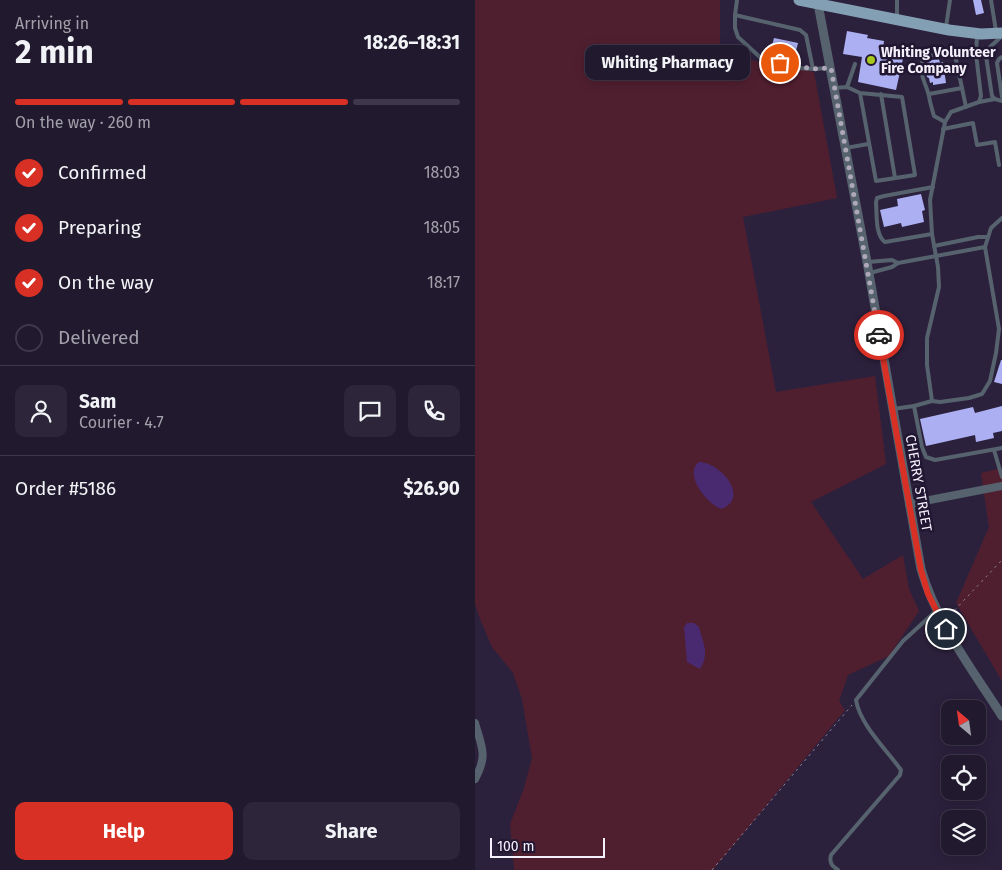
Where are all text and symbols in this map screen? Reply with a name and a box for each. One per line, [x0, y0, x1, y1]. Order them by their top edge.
text: Arriving in [15, 14, 89, 33]
text: 18:26–18:31 [363, 31, 460, 54]
text: 2 min [15, 33, 94, 71]
pin [759, 42, 801, 84]
place label: Whiting Volunteer Fire Company [881, 44, 996, 77]
callout: Whiting Pharmacy [585, 46, 750, 80]
icon: bag [766, 49, 794, 77]
text: Whiting Pharmacy [602, 53, 733, 72]
marker: Whiting Volunteer Fire Company [865, 54, 877, 66]
text: On the way · 260 m [15, 113, 151, 132]
icon: check [15, 159, 43, 187]
text: Confirmed [58, 161, 147, 184]
text: 18:03 [424, 163, 460, 182]
icon: check [15, 214, 43, 242]
text: Preparing [58, 216, 141, 239]
text: 18:05 [423, 218, 460, 237]
icon: check [15, 269, 43, 297]
text: On the way [58, 271, 154, 294]
text: 18:17 [427, 273, 460, 292]
courier [854, 310, 904, 360]
icon: car [865, 321, 893, 349]
text: Delivered [58, 326, 140, 349]
button: person [15, 385, 67, 437]
button: chat [344, 385, 396, 437]
button: phone [408, 385, 460, 437]
text: Sam [79, 390, 116, 413]
text: Courier · 4.7 [79, 413, 164, 432]
street label: CHERRY STREET [902, 433, 936, 534]
text: Order #5186 [15, 477, 116, 500]
text: $26.90 [403, 477, 460, 500]
pin [925, 608, 967, 650]
icon: home [932, 615, 960, 643]
north arrow [941, 700, 986, 745]
map controls [941, 700, 986, 855]
button: locate [941, 755, 986, 800]
button: Help [15, 802, 233, 860]
button: Share [243, 802, 460, 860]
button: layers [941, 810, 986, 855]
scale bar [490, 835, 605, 858]
text: 100 m [497, 838, 534, 855]

